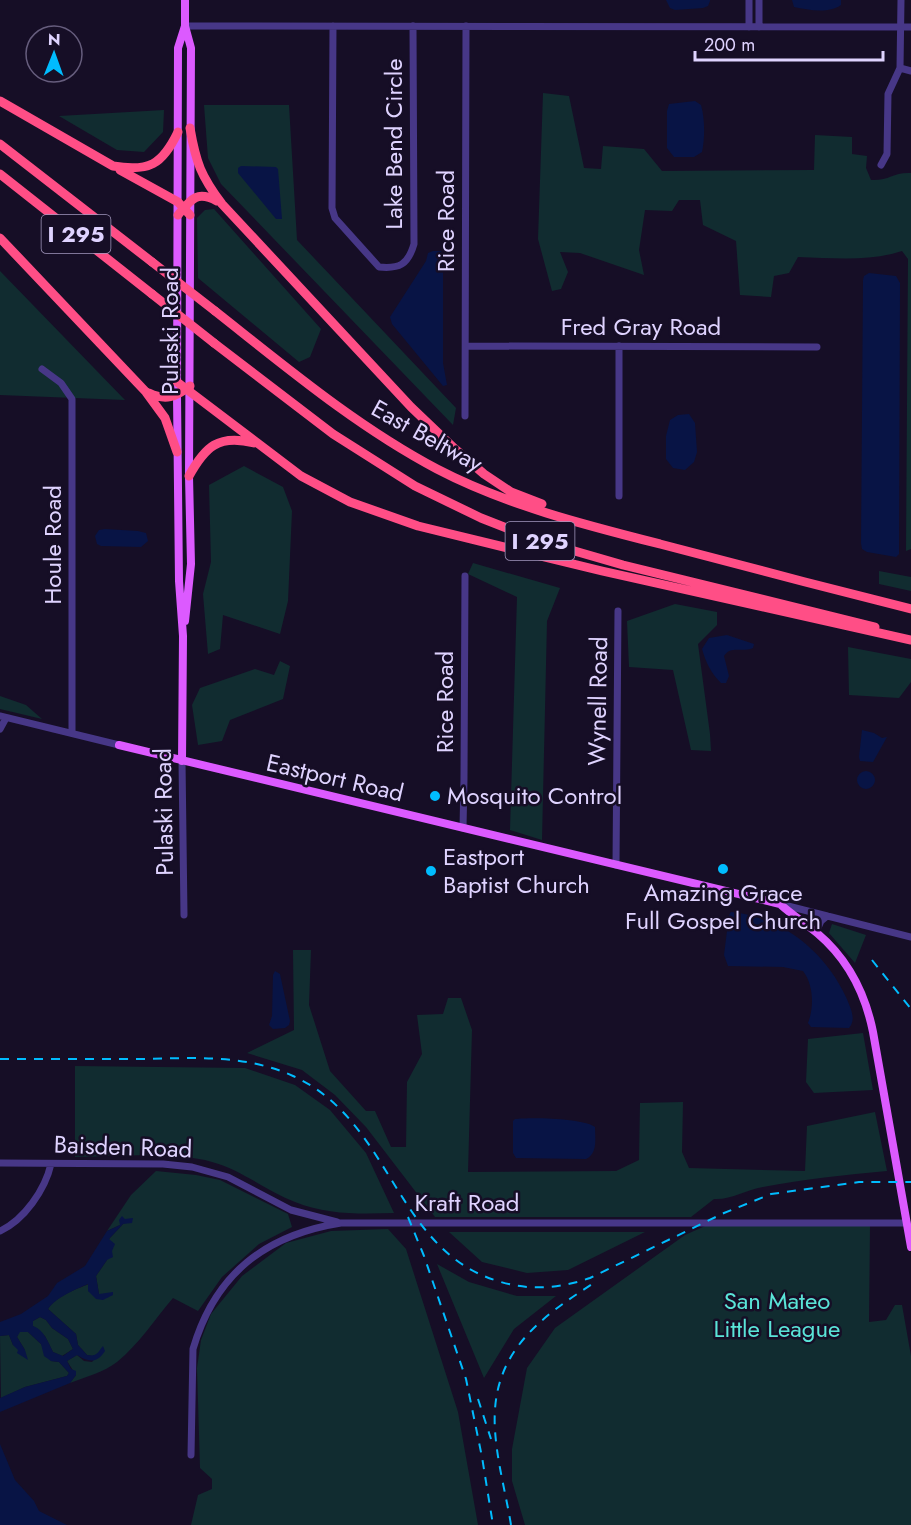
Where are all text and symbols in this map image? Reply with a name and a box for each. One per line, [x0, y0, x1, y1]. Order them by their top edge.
north arrow [24, 24, 84, 84]
scale bar [695, 24, 882, 62]
text: N [48, 28, 61, 51]
text: 200 m [704, 32, 755, 58]
street label: Lake Bend Circle [376, 58, 411, 230]
street label: Rice Road [428, 170, 463, 272]
road number: I 295 [42, 215, 110, 253]
street label: Pulaski Road [152, 267, 187, 395]
street label: Fred Gray Road [561, 309, 721, 344]
street label: East Beltway [365, 391, 490, 481]
street label: Houle Road [35, 485, 70, 605]
road number: I 295 [506, 522, 574, 560]
street label: Wynell Road [579, 636, 616, 766]
street label: Rice Road [427, 651, 462, 753]
street label: Eastport Road [263, 745, 407, 810]
street label: Pulaski Road [145, 748, 182, 876]
place label: Mosquito Control [447, 778, 622, 813]
marker: Mosquito Control [428, 789, 442, 803]
place label: Eastport Baptist Church [443, 839, 590, 902]
marker: Amazing Grace Full Gospel Church [716, 862, 730, 876]
marker: Eastport Baptist Church [424, 864, 438, 878]
place label: Amazing Grace Full Gospel Church [625, 875, 821, 938]
street label: Baisden Road [53, 1127, 193, 1166]
street label: Kraft Road [415, 1185, 519, 1220]
park label: San Mateo Little League [714, 1283, 840, 1346]

